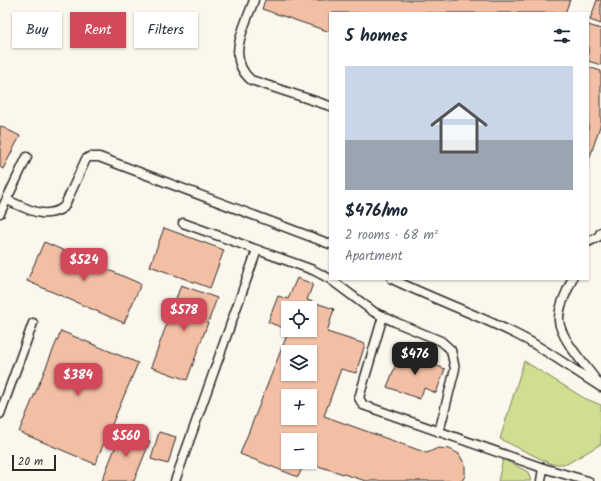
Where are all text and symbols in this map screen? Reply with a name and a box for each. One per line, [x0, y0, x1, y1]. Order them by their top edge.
chip: Buy [12, 12, 62, 48]
chip: Rent [70, 12, 126, 48]
chip: Filters [134, 12, 198, 48]
text: 5 homes [345, 23, 408, 50]
icon: filters [551, 25, 573, 47]
icon: home [423, 92, 495, 164]
text: $476/mo [345, 198, 408, 225]
text: 2 rooms · 68 m² [345, 225, 438, 246]
text: Apartment [345, 246, 403, 267]
pin: $524 [60, 248, 108, 282]
text: $524 [70, 250, 98, 271]
pin: $578 [160, 298, 208, 332]
text: $578 [170, 300, 198, 321]
map controls [281, 301, 317, 469]
button: locate [281, 301, 317, 337]
pin: $476 [391, 342, 439, 376]
text: $476 [401, 344, 429, 365]
button: layers [281, 345, 317, 381]
pin: $384 [54, 363, 102, 397]
text: $384 [63, 365, 93, 386]
button: + [281, 389, 317, 425]
pin: $560 [102, 424, 150, 458]
text: $560 [112, 426, 140, 447]
button: − [281, 433, 317, 469]
scale bar [12, 453, 56, 472]
text: 20 m [18, 453, 43, 471]

